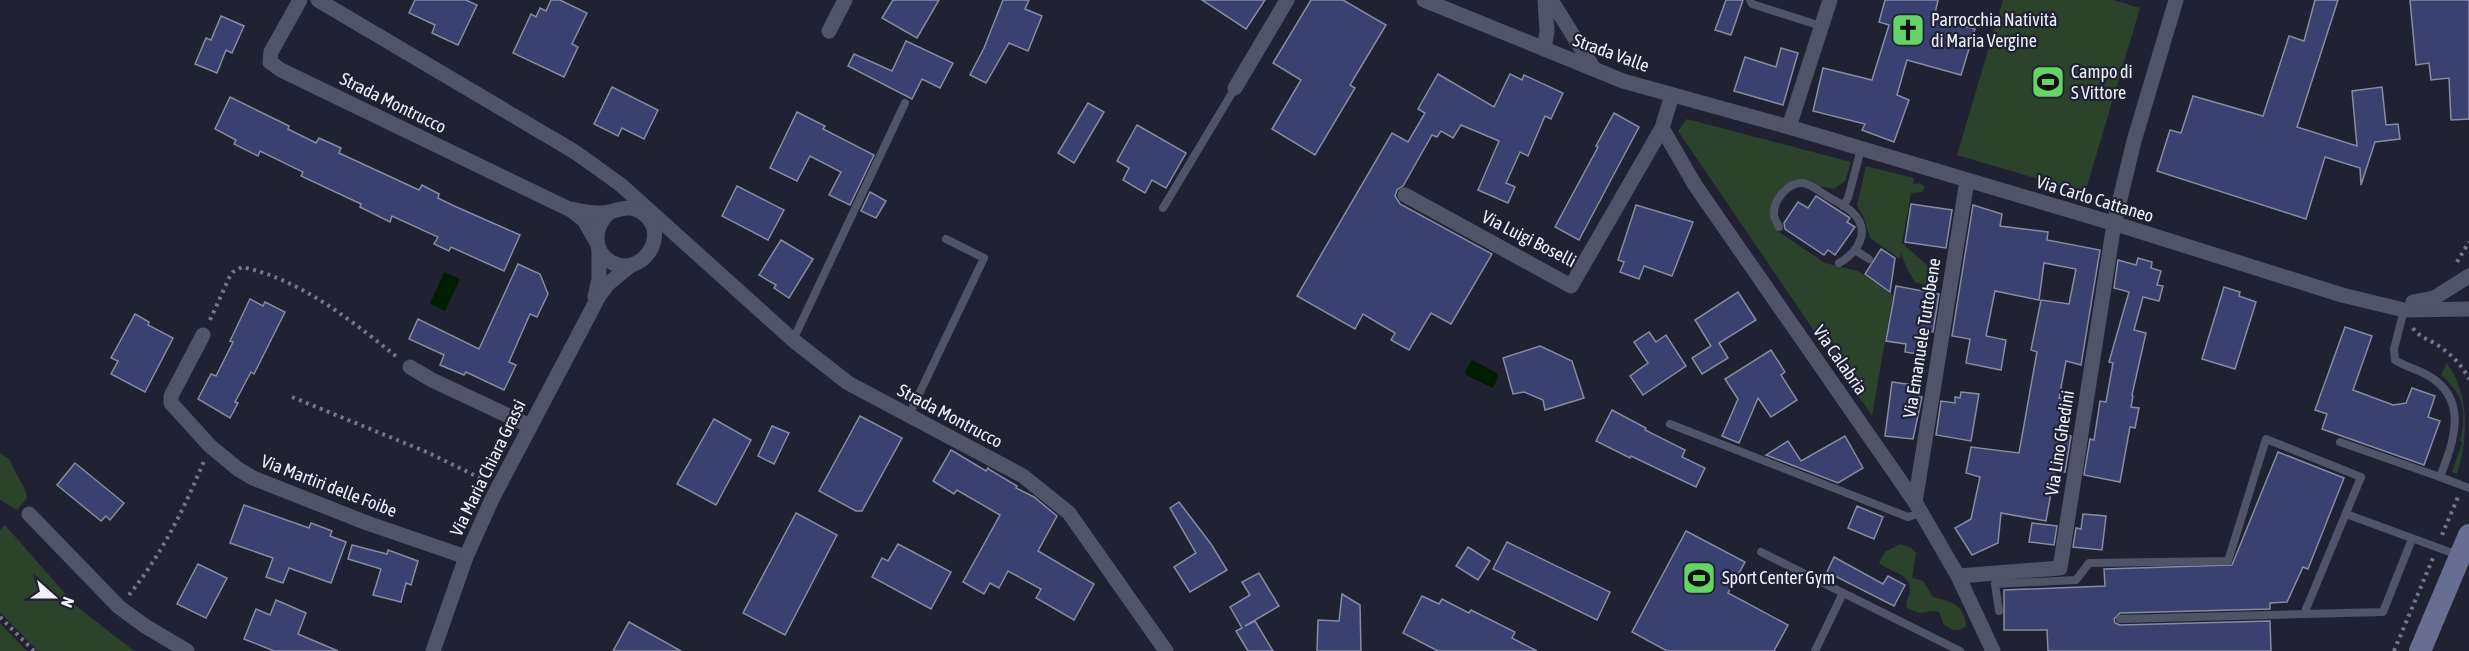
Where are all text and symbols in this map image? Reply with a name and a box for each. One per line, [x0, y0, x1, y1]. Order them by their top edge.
place label: Parrocchia Natività di Maria Vergine [1931, 9, 2057, 51]
church icon: Parrocchia Natività di Maria Vergine [1890, 12, 1926, 48]
street label: Strada Valle [1570, 29, 1652, 76]
place label: Campo di S Vittore [2071, 61, 2133, 103]
sports icon: Campo di S Vittore [2030, 64, 2066, 100]
street label: Strada Montrucco [337, 68, 450, 137]
street label: Via Carlo Cattaneo [2034, 171, 2156, 226]
street label: Via Luigi Boselli [1479, 206, 1580, 271]
street label: Via Emanuele Tuttobene [1898, 256, 1945, 419]
street label: Via Calabria [1809, 321, 1872, 398]
street label: Strada Montrucco [894, 379, 1006, 452]
street label: Via Lino Ghedini [2041, 389, 2078, 497]
street label: Via Maria Chiara Grassi [445, 396, 530, 540]
street label: Via Martiri delle Foibe [258, 450, 400, 521]
sports icon: Sport Center Gym [1681, 560, 1717, 596]
north arrow [24, 567, 84, 627]
place label: Sport Center Gym [1722, 567, 1835, 588]
text: N [58, 595, 78, 610]

